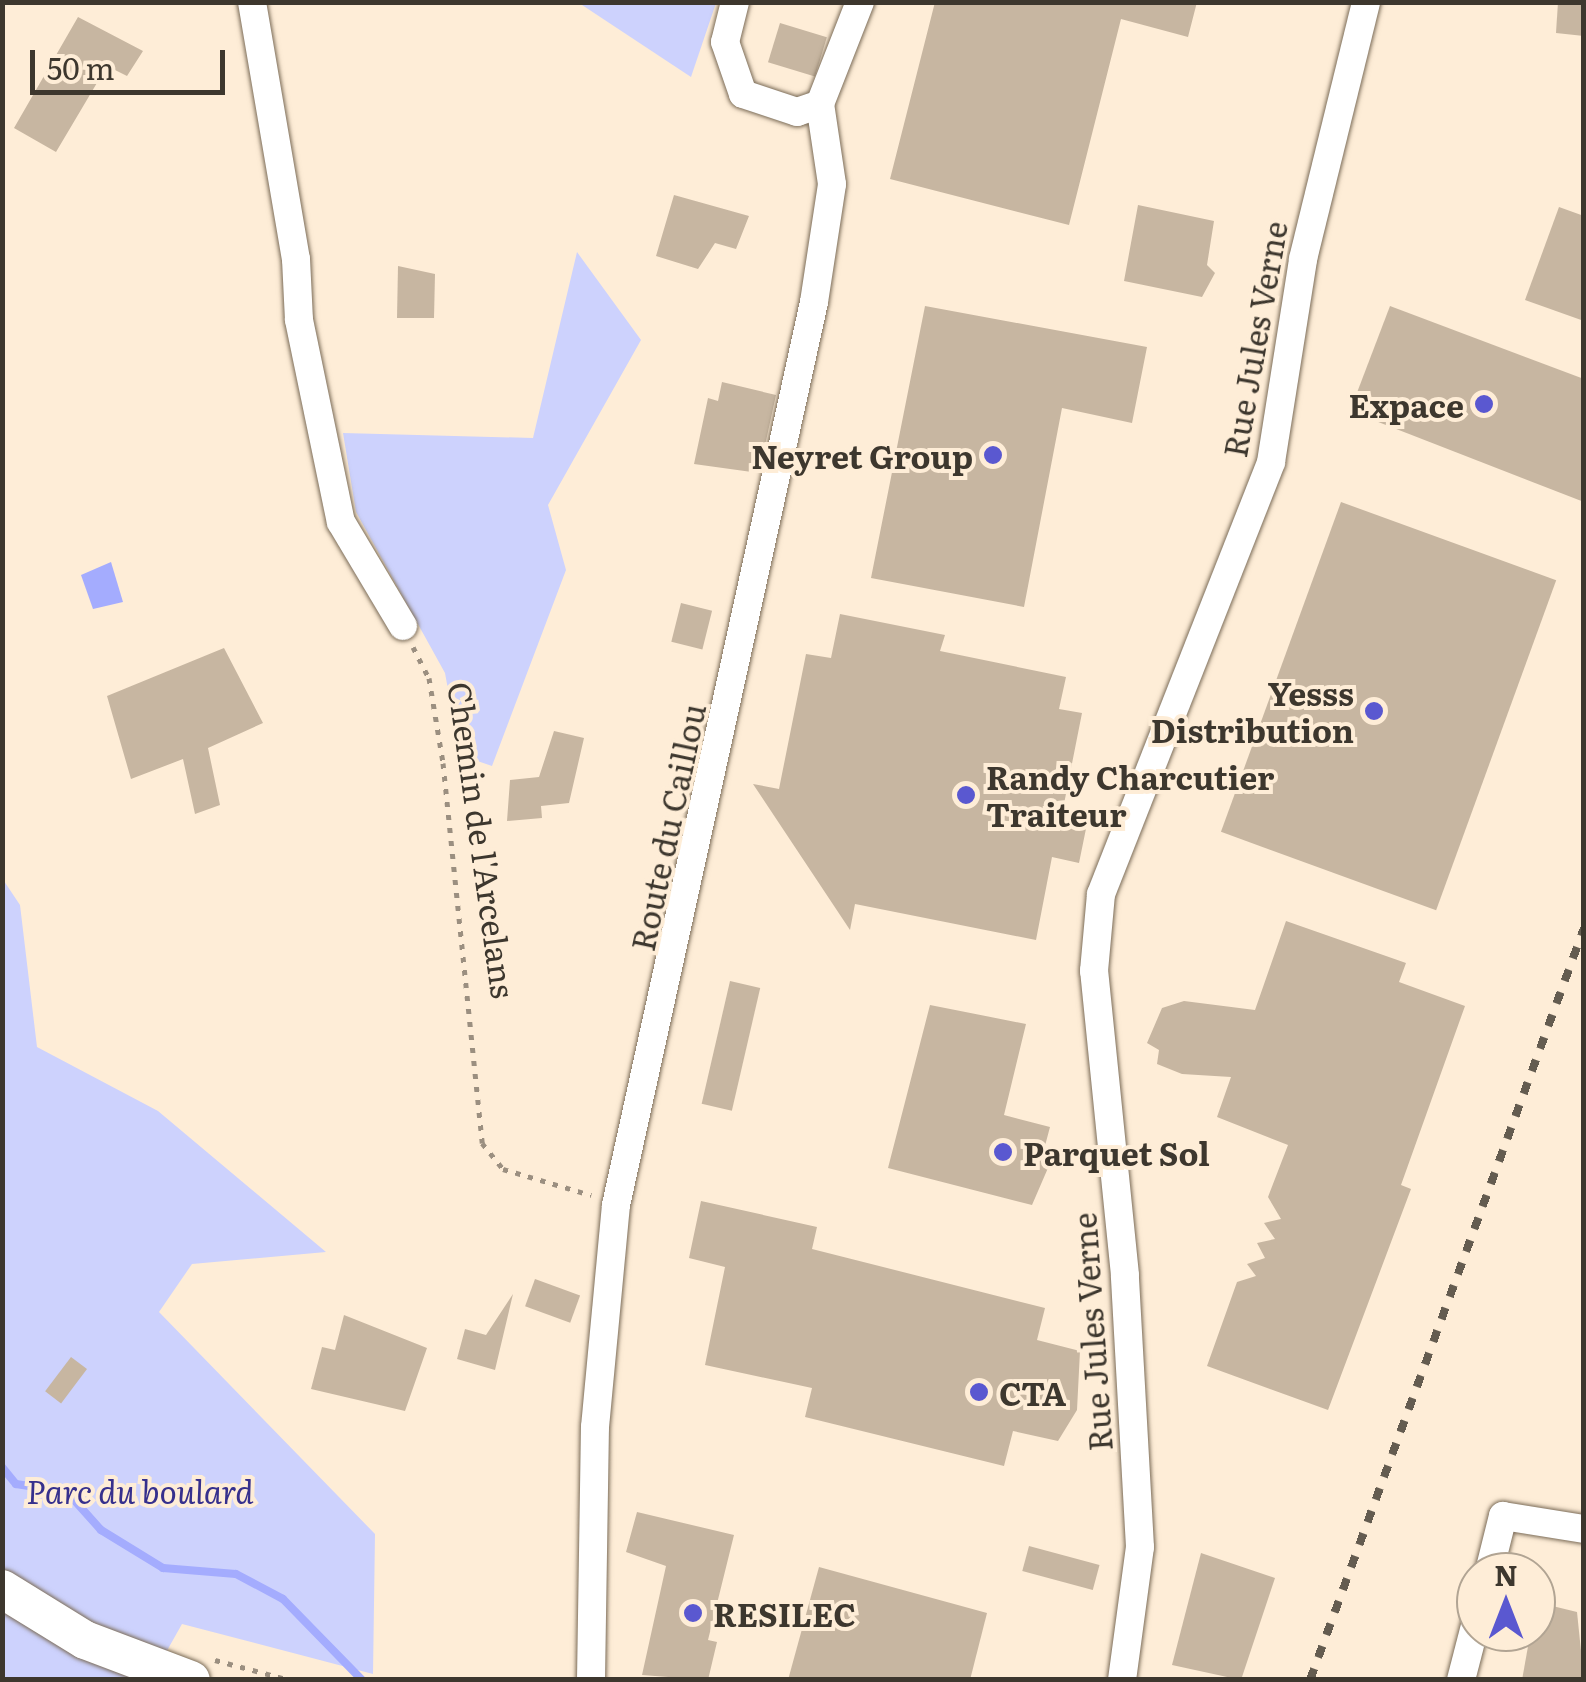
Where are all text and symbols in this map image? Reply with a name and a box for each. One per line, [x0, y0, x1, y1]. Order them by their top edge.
scale bar [35, 30, 230, 92]
text: 50 m [47, 45, 115, 89]
street label: Rue Jules Verne [1214, 218, 1294, 460]
place label: Expace [1349, 385, 1464, 423]
marker: Expace [1473, 393, 1495, 415]
place label: Neyret Group [751, 436, 973, 474]
marker: Neyret Group [982, 444, 1004, 466]
place label: Yesss Distribution [1151, 674, 1354, 749]
street label: Chemin de l'Arcelans [442, 679, 524, 1001]
street label: Route du Caillou [622, 700, 712, 954]
marker: Yesss Distribution [1363, 700, 1385, 722]
place label: Randy Charcutier Traiteur [986, 758, 1274, 833]
marker: Randy Charcutier Traiteur [955, 784, 977, 806]
place label: Parquet Sol [1023, 1133, 1210, 1171]
marker: Parquet Sol [992, 1141, 1014, 1163]
street label: Rue Jules Verne [1064, 1211, 1118, 1453]
place label: CTA [999, 1373, 1066, 1411]
marker: CTA [968, 1381, 990, 1403]
park label: Parc du boulard [26, 1471, 254, 1509]
north arrow [1456, 1552, 1556, 1652]
text: N [1494, 1553, 1518, 1595]
place label: RESILEC [713, 1594, 856, 1632]
marker: RESILEC [682, 1602, 704, 1624]

